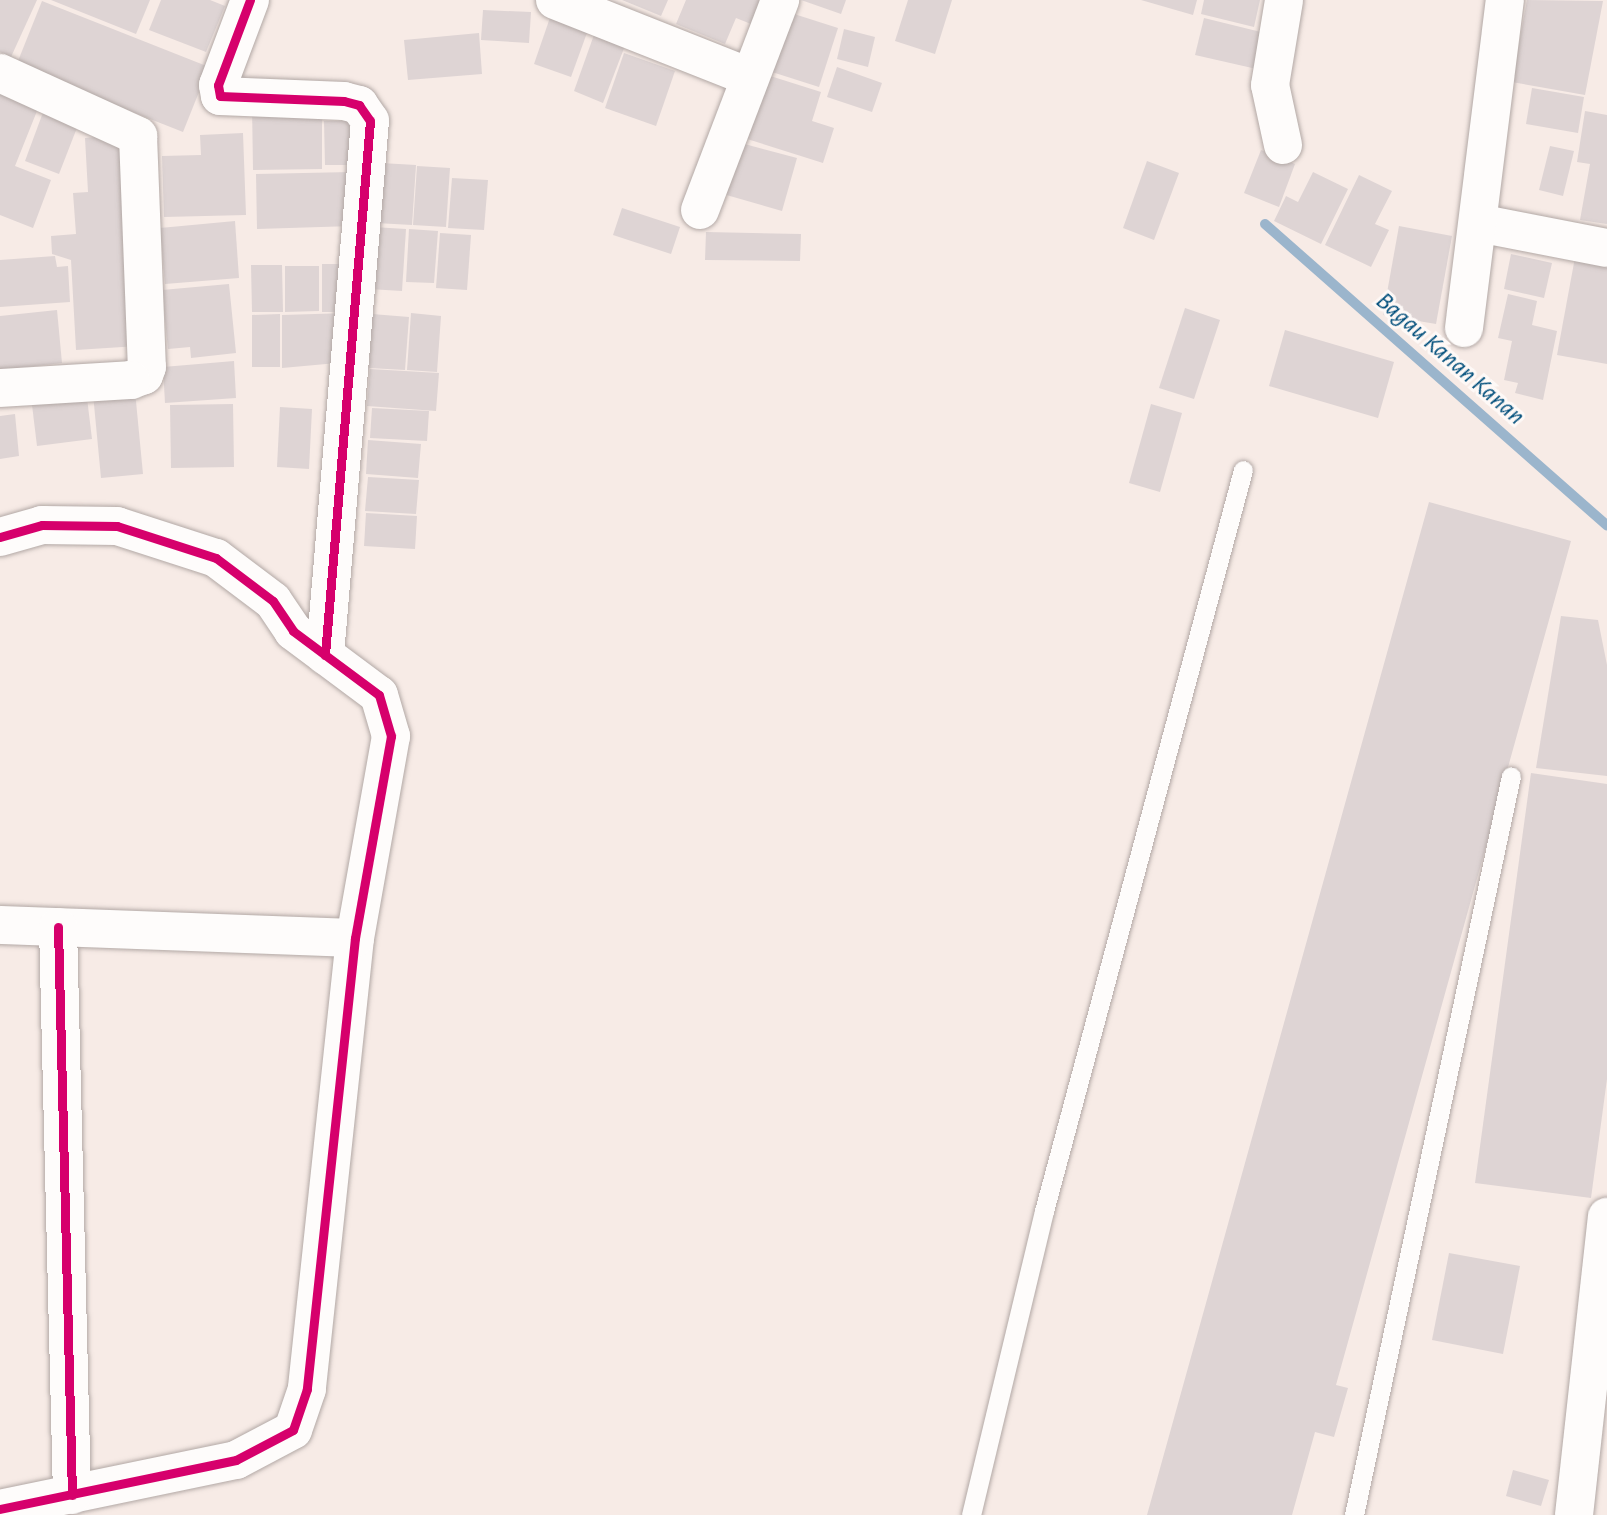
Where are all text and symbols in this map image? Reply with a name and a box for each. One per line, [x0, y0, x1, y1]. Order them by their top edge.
water label: Bagau Kanan Kanan [1369, 286, 1531, 432]

